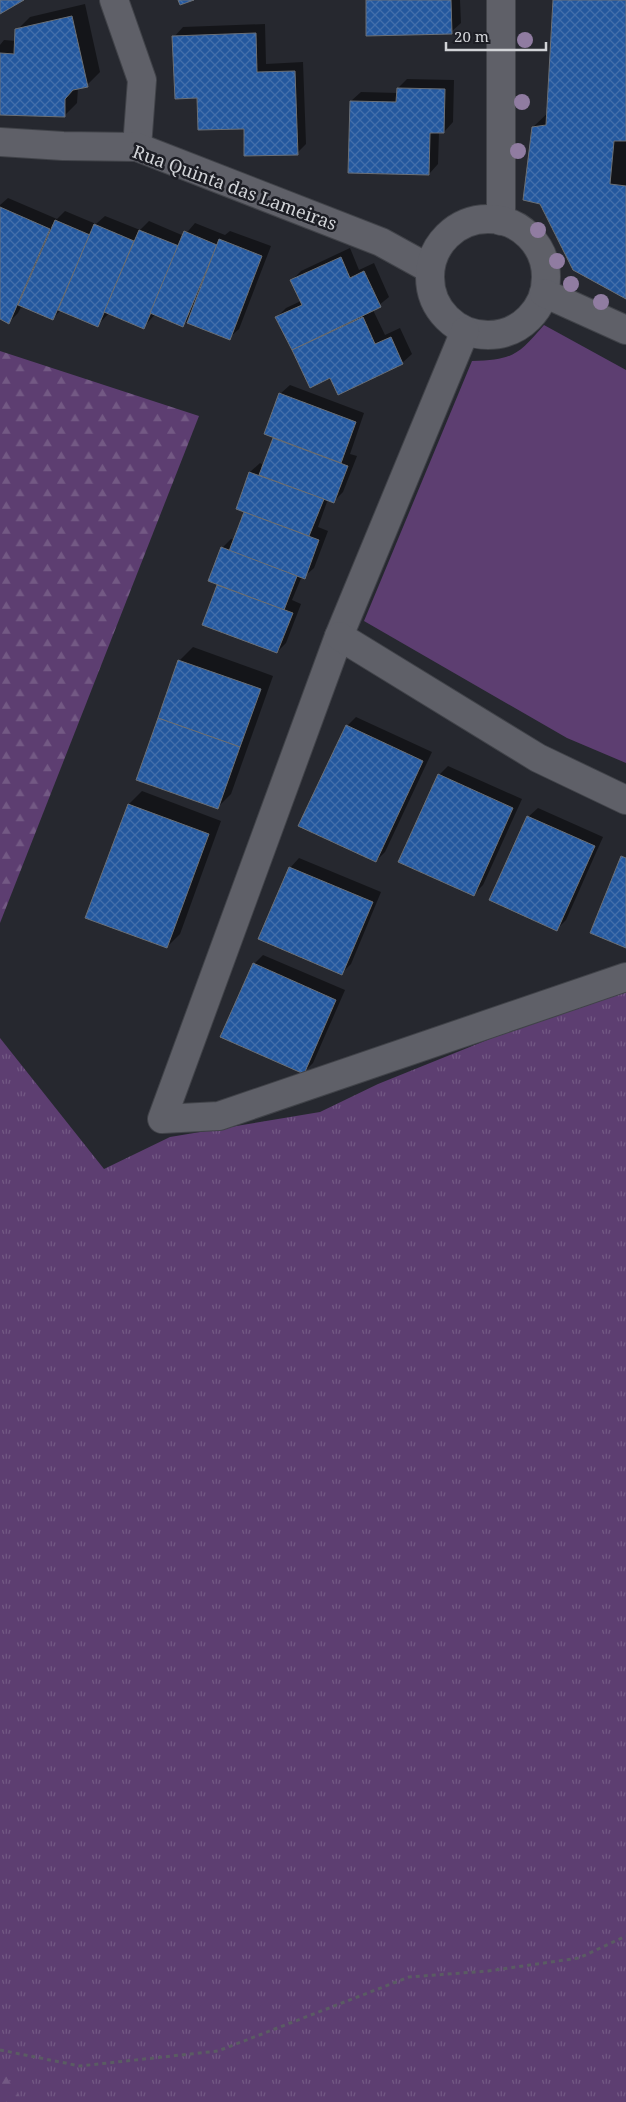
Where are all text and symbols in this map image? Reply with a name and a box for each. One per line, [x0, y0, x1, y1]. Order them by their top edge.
scale bar [446, 20, 546, 52]
text: 20 m [454, 26, 489, 46]
street label: Rua Quinta das Lameiras [130, 139, 340, 235]

